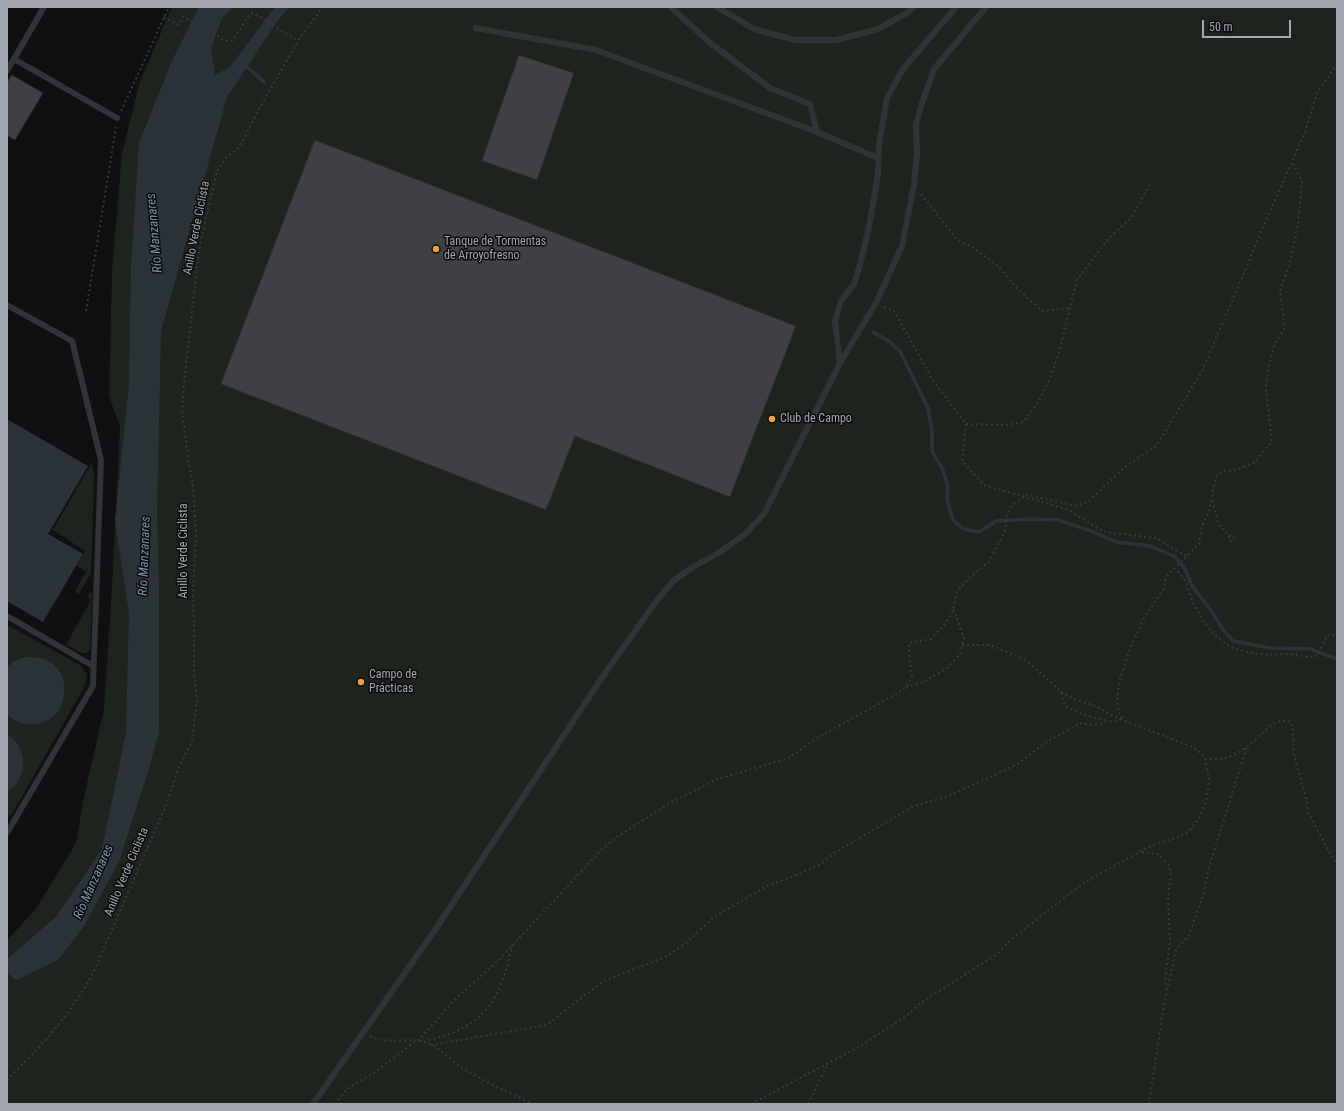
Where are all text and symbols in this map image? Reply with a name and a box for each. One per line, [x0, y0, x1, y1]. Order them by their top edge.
scale bar [1204, 12, 1293, 38]
text: 50 m [1209, 20, 1233, 34]
street label: Anillo Verde Ciclista [181, 180, 213, 276]
water label: Río Manzanares [144, 193, 166, 273]
place label: Tanque de Tormentas de Arroyofresno [444, 235, 546, 263]
marker: Tanque de Tormentas de Arroyofresno [431, 244, 441, 254]
place label: Club de Campo [780, 412, 852, 426]
marker: Club de Campo [767, 414, 777, 424]
street label: Anillo Verde Ciclista [177, 503, 191, 599]
water label: Río Manzanares [136, 516, 154, 596]
place label: Campo de Prácticas [369, 668, 417, 696]
marker: Campo de Prácticas [356, 677, 366, 687]
street label: Anillo Verde Ciclista [102, 825, 152, 919]
water label: Río Manzanares [71, 842, 117, 922]

